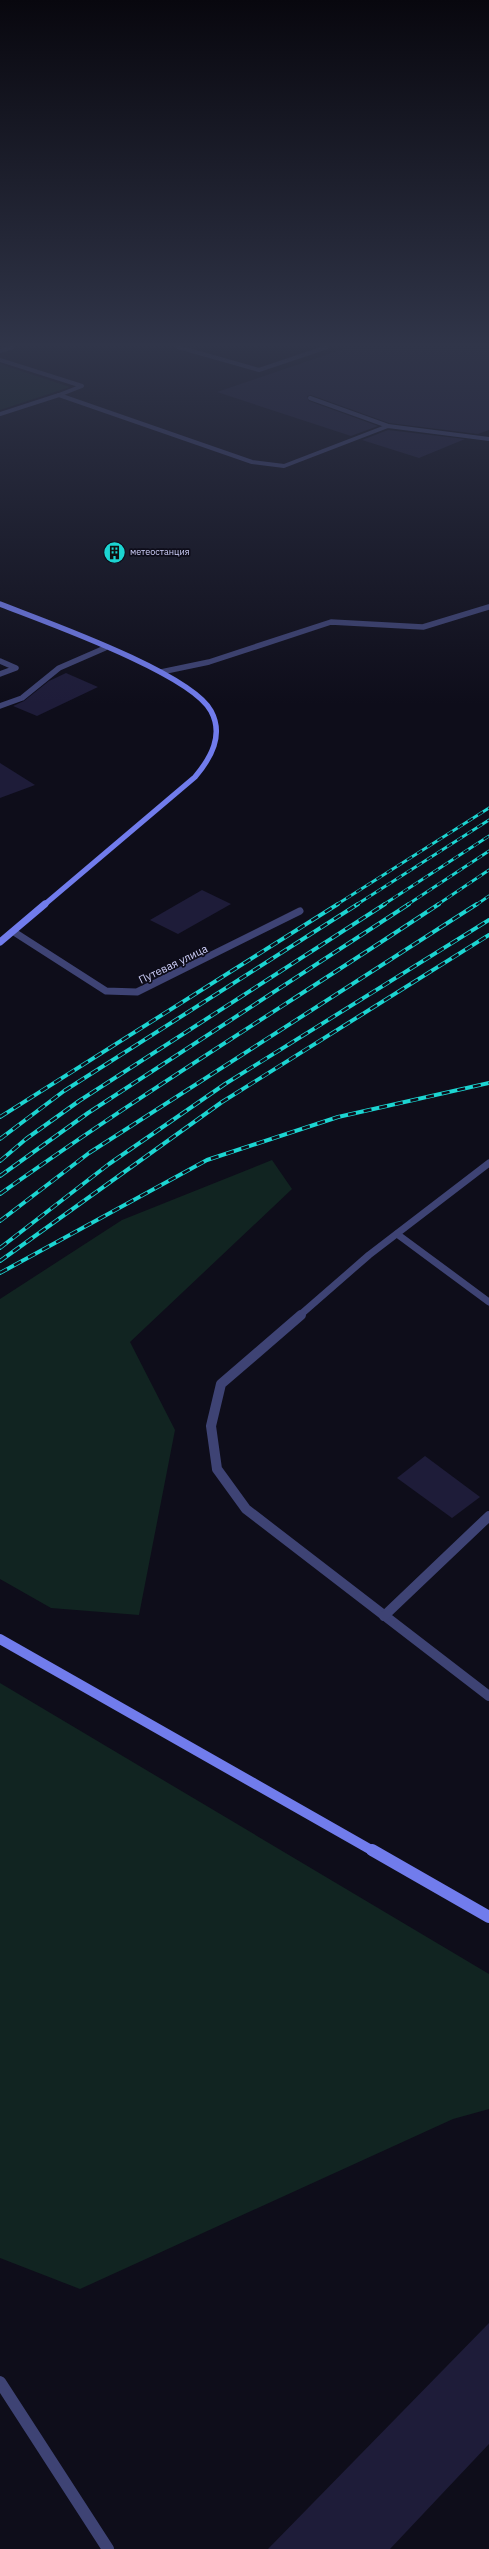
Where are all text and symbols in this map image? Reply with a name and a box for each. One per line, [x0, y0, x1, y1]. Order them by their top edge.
building icon: метеостанция [101, 539, 127, 565]
place label: метеостанция [130, 546, 190, 557]
street label: Путевая улица [136, 941, 210, 987]

